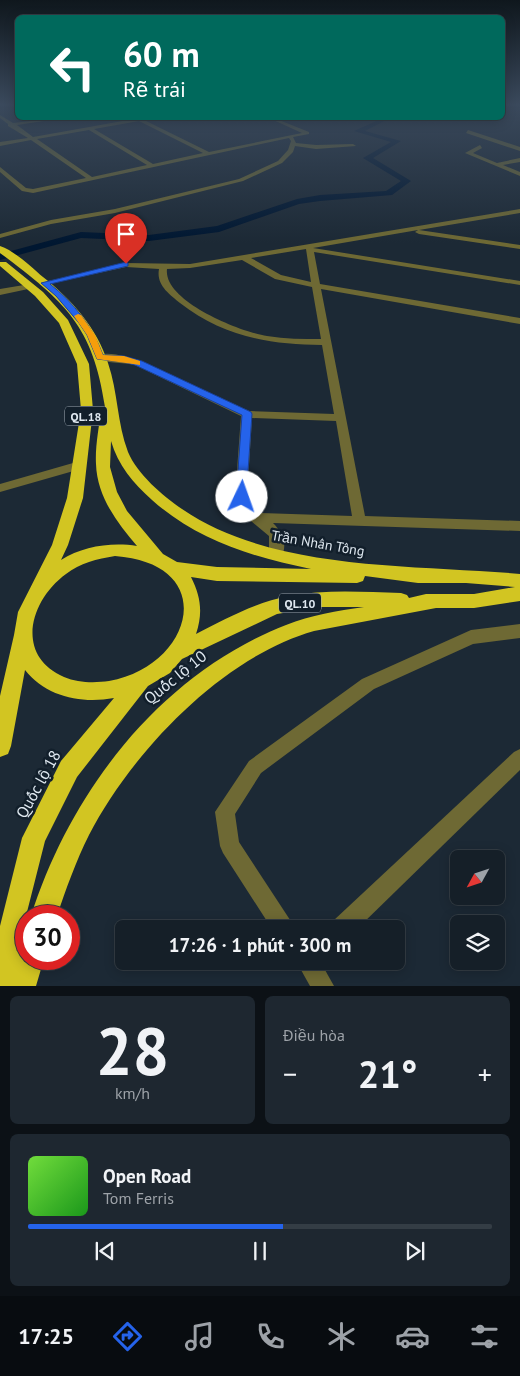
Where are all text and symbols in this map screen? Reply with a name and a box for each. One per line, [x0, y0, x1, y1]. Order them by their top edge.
text: 60 m [123, 31, 200, 77]
icon: left [40, 35, 105, 100]
text: Rẽ trái [123, 75, 186, 103]
pin [105, 213, 147, 264]
icon: arrive [112, 220, 140, 248]
road number: QL.18 [65, 406, 107, 426]
position arrow [215, 470, 267, 522]
street label: Trần Nhân Tông [270, 526, 366, 560]
road number: QL.10 [279, 594, 321, 612]
street label: Quốc lộ 10 [140, 646, 210, 708]
street label: Quốc lộ 18 [11, 747, 65, 821]
north arrow [450, 850, 505, 905]
map controls [450, 850, 505, 970]
speed limit sign: 30 [15, 905, 80, 970]
button: layers [450, 915, 505, 970]
text: 17:26 · 1 phút · 300 m [169, 933, 351, 957]
text: 28 [96, 1008, 169, 1092]
text: Điều hòa [283, 1025, 345, 1045]
text: 21° [358, 1049, 417, 1098]
text: − [283, 1055, 297, 1092]
text: + [478, 1055, 492, 1092]
text: km/h [115, 1083, 150, 1103]
text: Open Road [103, 1164, 191, 1188]
text: Tom Ferris [103, 1188, 174, 1208]
icon: previous [91, 1237, 119, 1265]
icon: pause [246, 1237, 274, 1265]
icon: next [401, 1237, 429, 1265]
icon: directions [110, 1319, 145, 1354]
icon: music [182, 1319, 217, 1354]
icon: phone [253, 1319, 288, 1354]
icon: climate [324, 1319, 359, 1354]
icon: car [395, 1319, 430, 1354]
icon: filters [467, 1319, 502, 1354]
text: 17:25 [18, 1322, 74, 1350]

